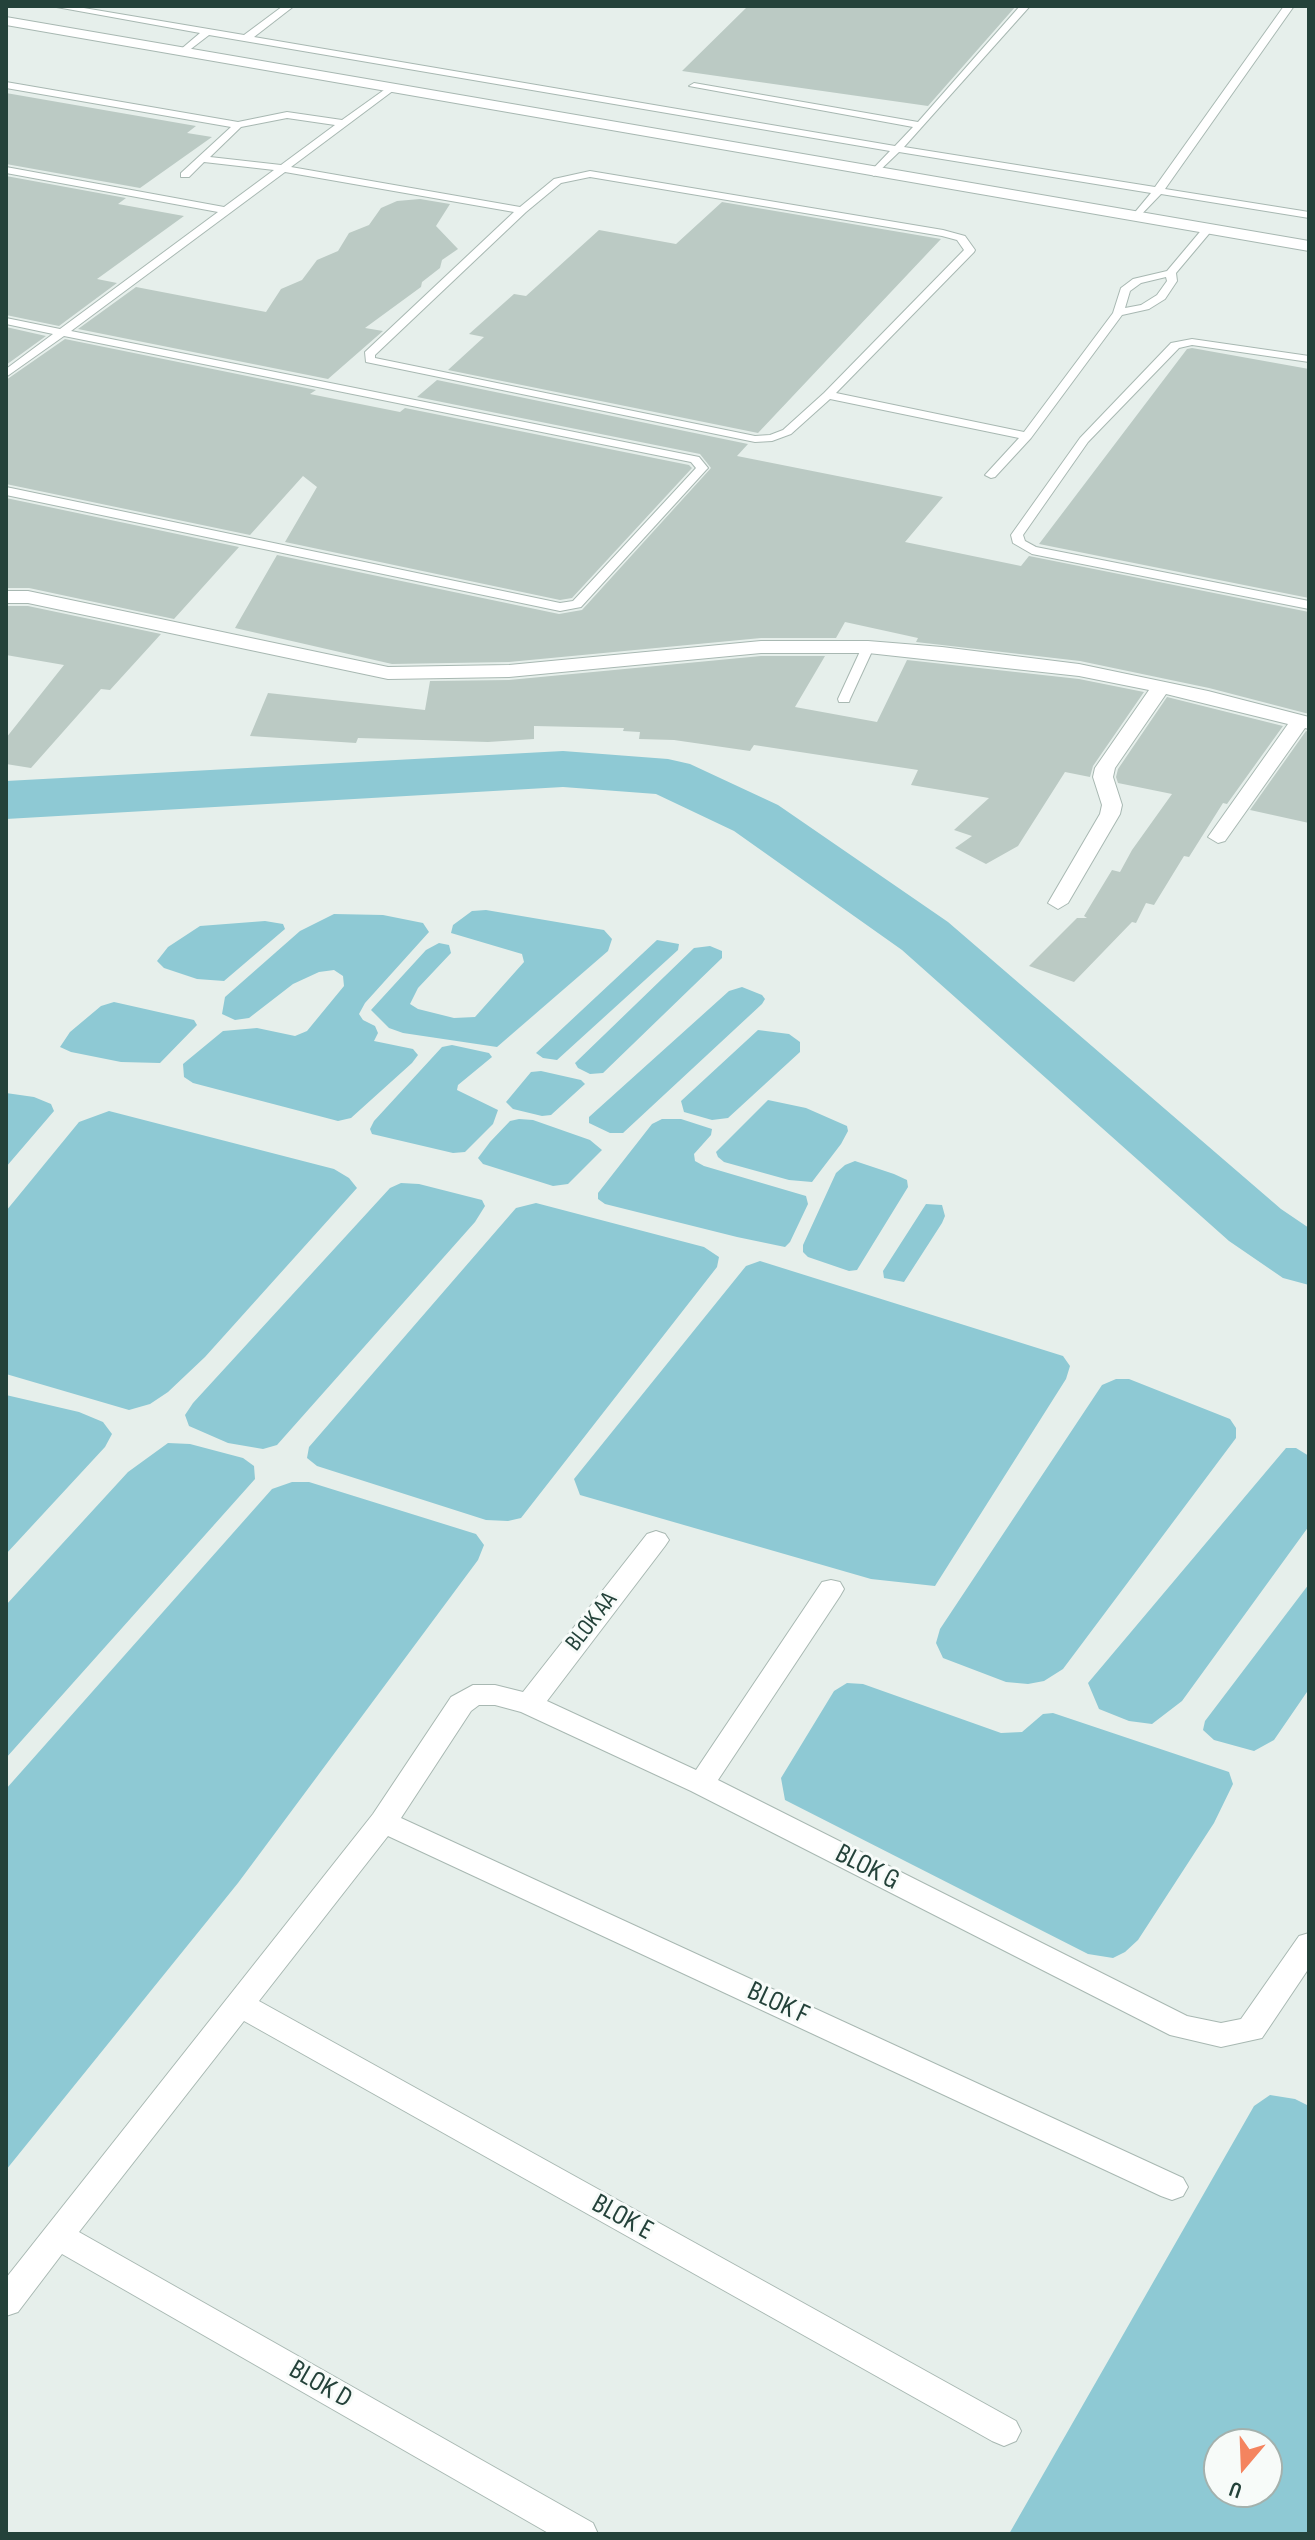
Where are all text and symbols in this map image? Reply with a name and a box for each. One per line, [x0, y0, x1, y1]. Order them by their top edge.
street label: BLOK AA [560, 1587, 624, 1657]
street label: BLOK G [829, 1838, 905, 1898]
street label: BLOK F [742, 1975, 814, 2033]
street label: BLOK E [585, 2188, 659, 2248]
street label: BLOK D [283, 2354, 357, 2416]
north arrow [1203, 2428, 1283, 2508]
text: U [1226, 2475, 1245, 2504]

